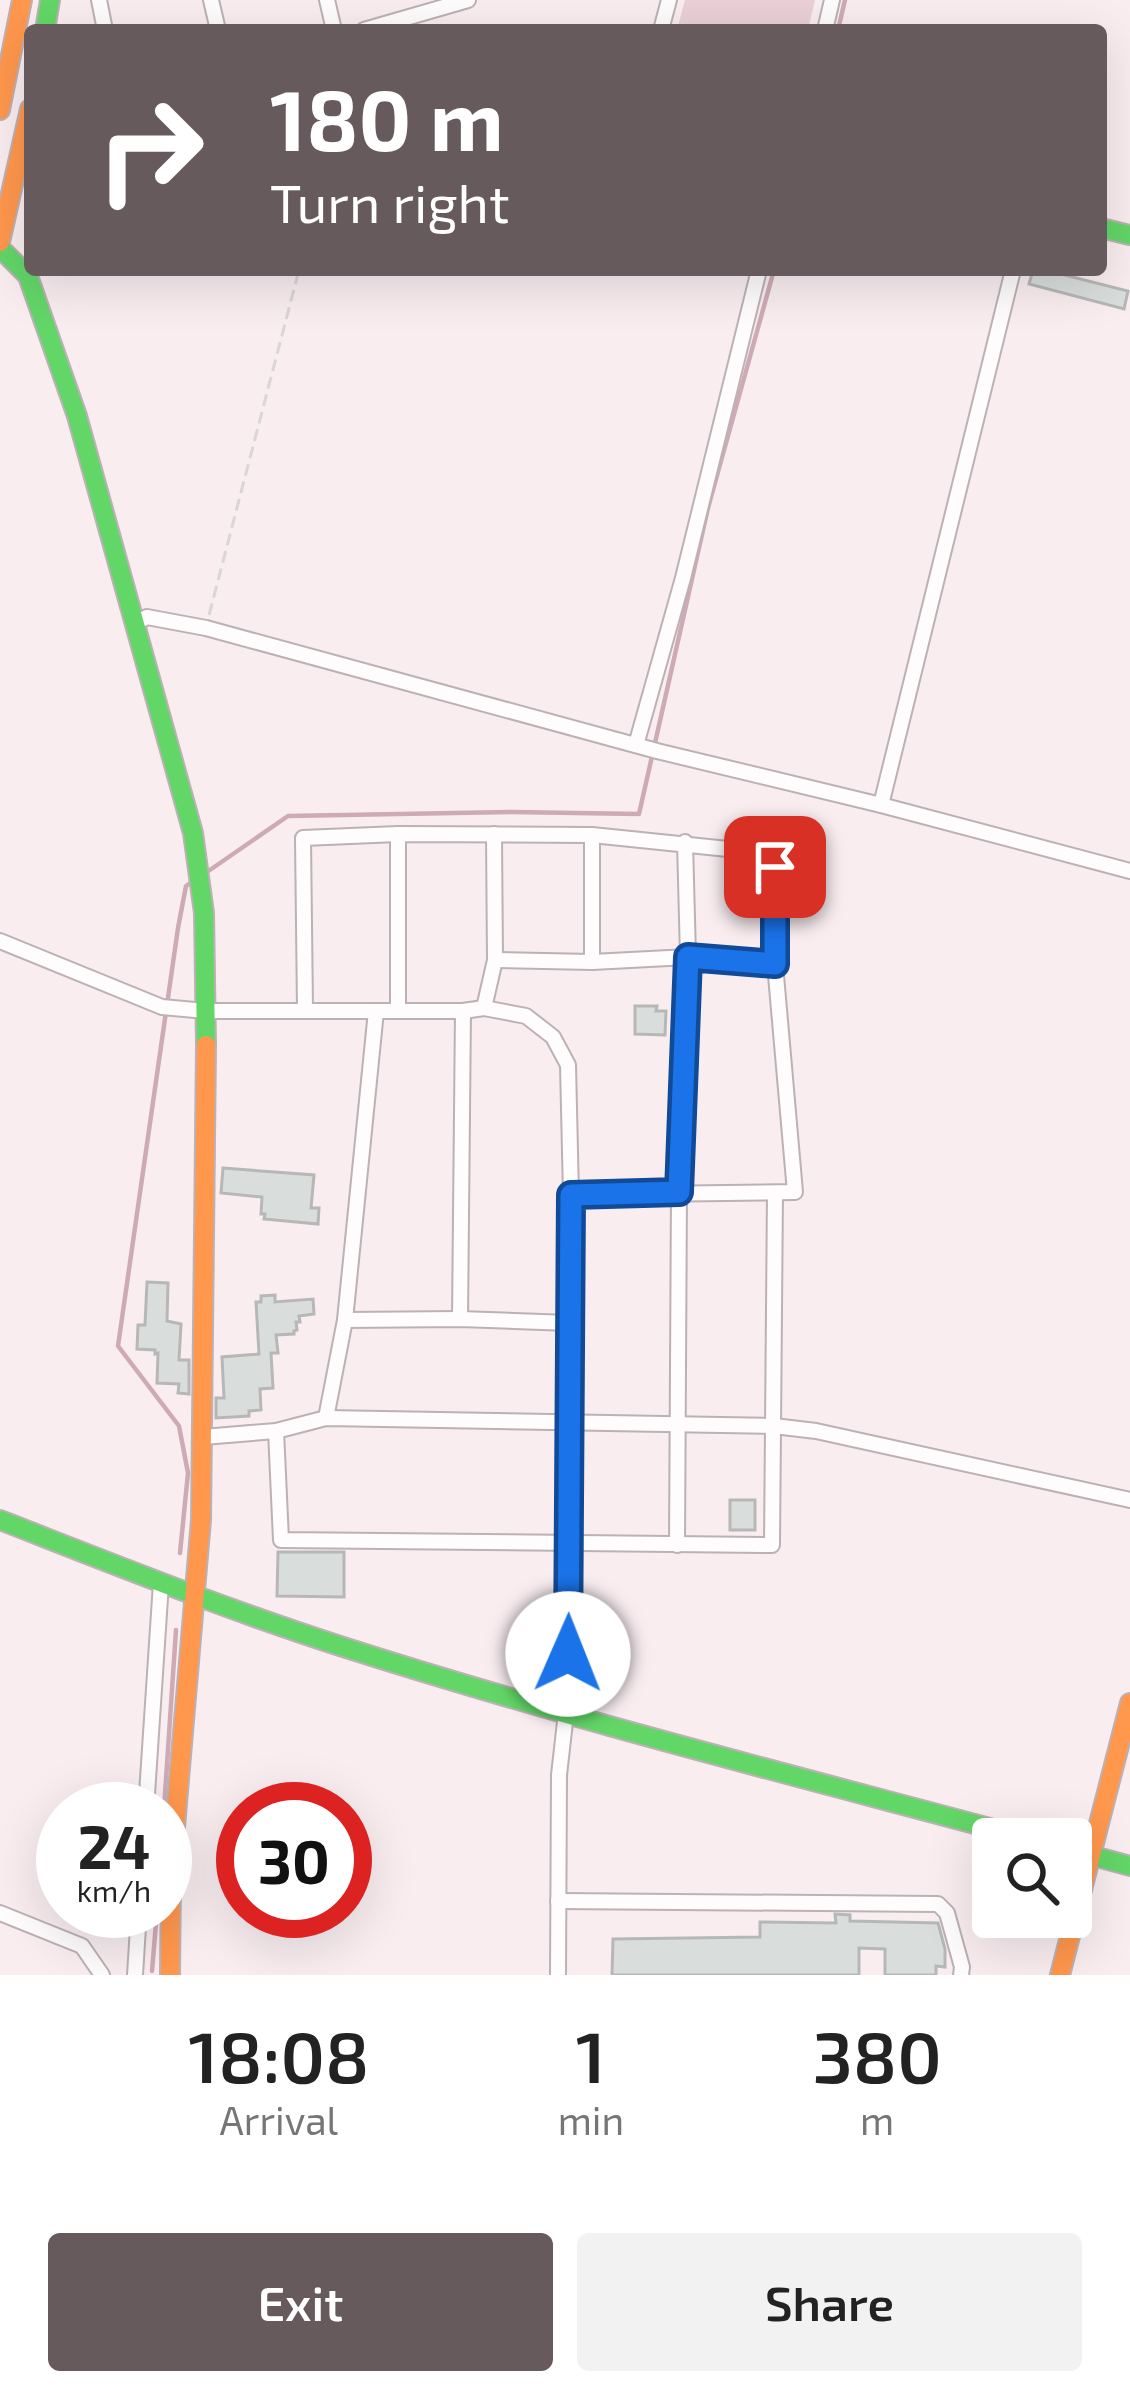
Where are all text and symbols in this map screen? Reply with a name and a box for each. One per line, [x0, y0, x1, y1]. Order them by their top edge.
text: 180 m [270, 67, 504, 168]
icon: right [72, 72, 228, 228]
text: Turn right [270, 169, 510, 234]
pin [724, 816, 826, 918]
icon: arrive [742, 834, 808, 900]
position arrow [505, 1591, 631, 1717]
speed limit sign: 30 [216, 1782, 372, 1938]
text: 24 [77, 1809, 151, 1881]
map controls [972, 1818, 1092, 1938]
button: search [972, 1818, 1092, 1938]
text: km/h [77, 1872, 151, 1908]
text: 18:08 [188, 2011, 369, 2097]
text: 1 [576, 2011, 606, 2097]
text: 380 [812, 2011, 942, 2097]
text: Arrival [219, 2096, 338, 2143]
text: min [558, 2096, 624, 2143]
text: m [860, 2096, 894, 2143]
button: Exit [48, 2233, 553, 2371]
button: Share [577, 2233, 1082, 2371]

